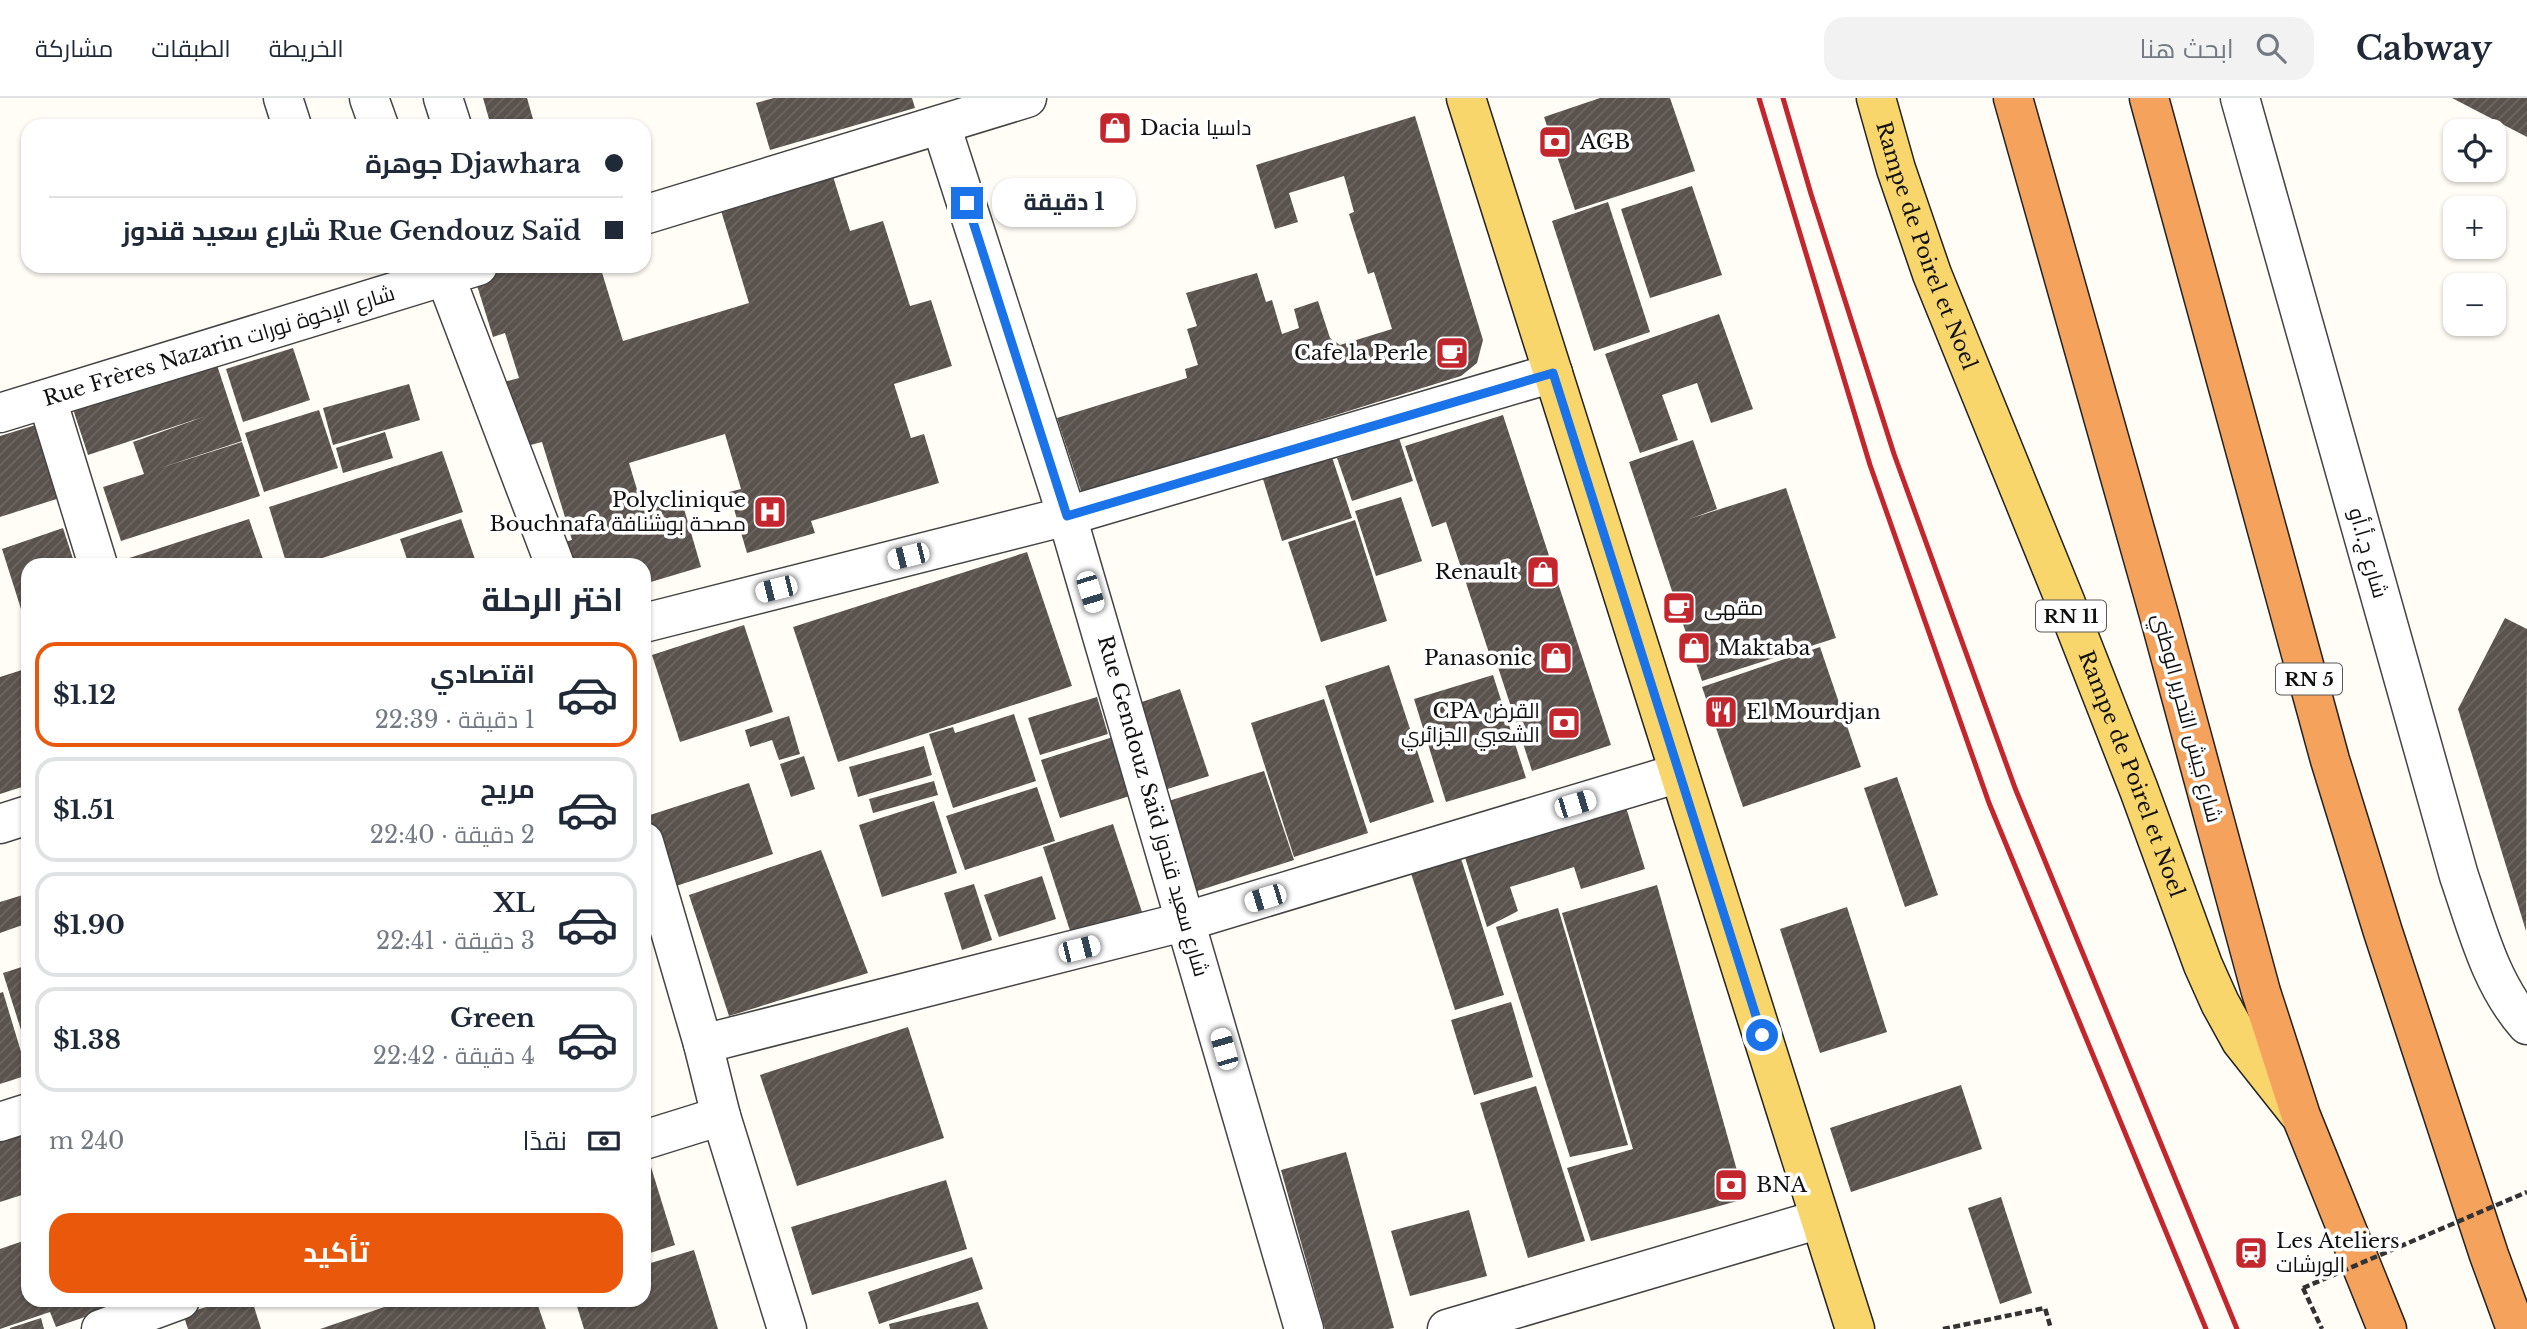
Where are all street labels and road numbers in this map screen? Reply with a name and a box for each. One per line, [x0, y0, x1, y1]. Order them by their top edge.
street label: Rampe de Poirel et Noel [1870, 119, 1983, 374]
street label: Rue Frères Nazarin شارع الإخوة نورات [40, 280, 398, 413]
street label: شارع ج.أ.أو [2342, 505, 2393, 601]
road number: RN 11 [2036, 601, 2106, 632]
street label: شارع جيش التحرير الوطني [2144, 611, 2227, 826]
street label: Rue Gendouz Saïd شارع سعيد قندوز [1091, 632, 1214, 980]
street label: Rampe de Poirel et Noel [2073, 647, 2190, 901]
road number: RN 5 [2276, 664, 2342, 694]

